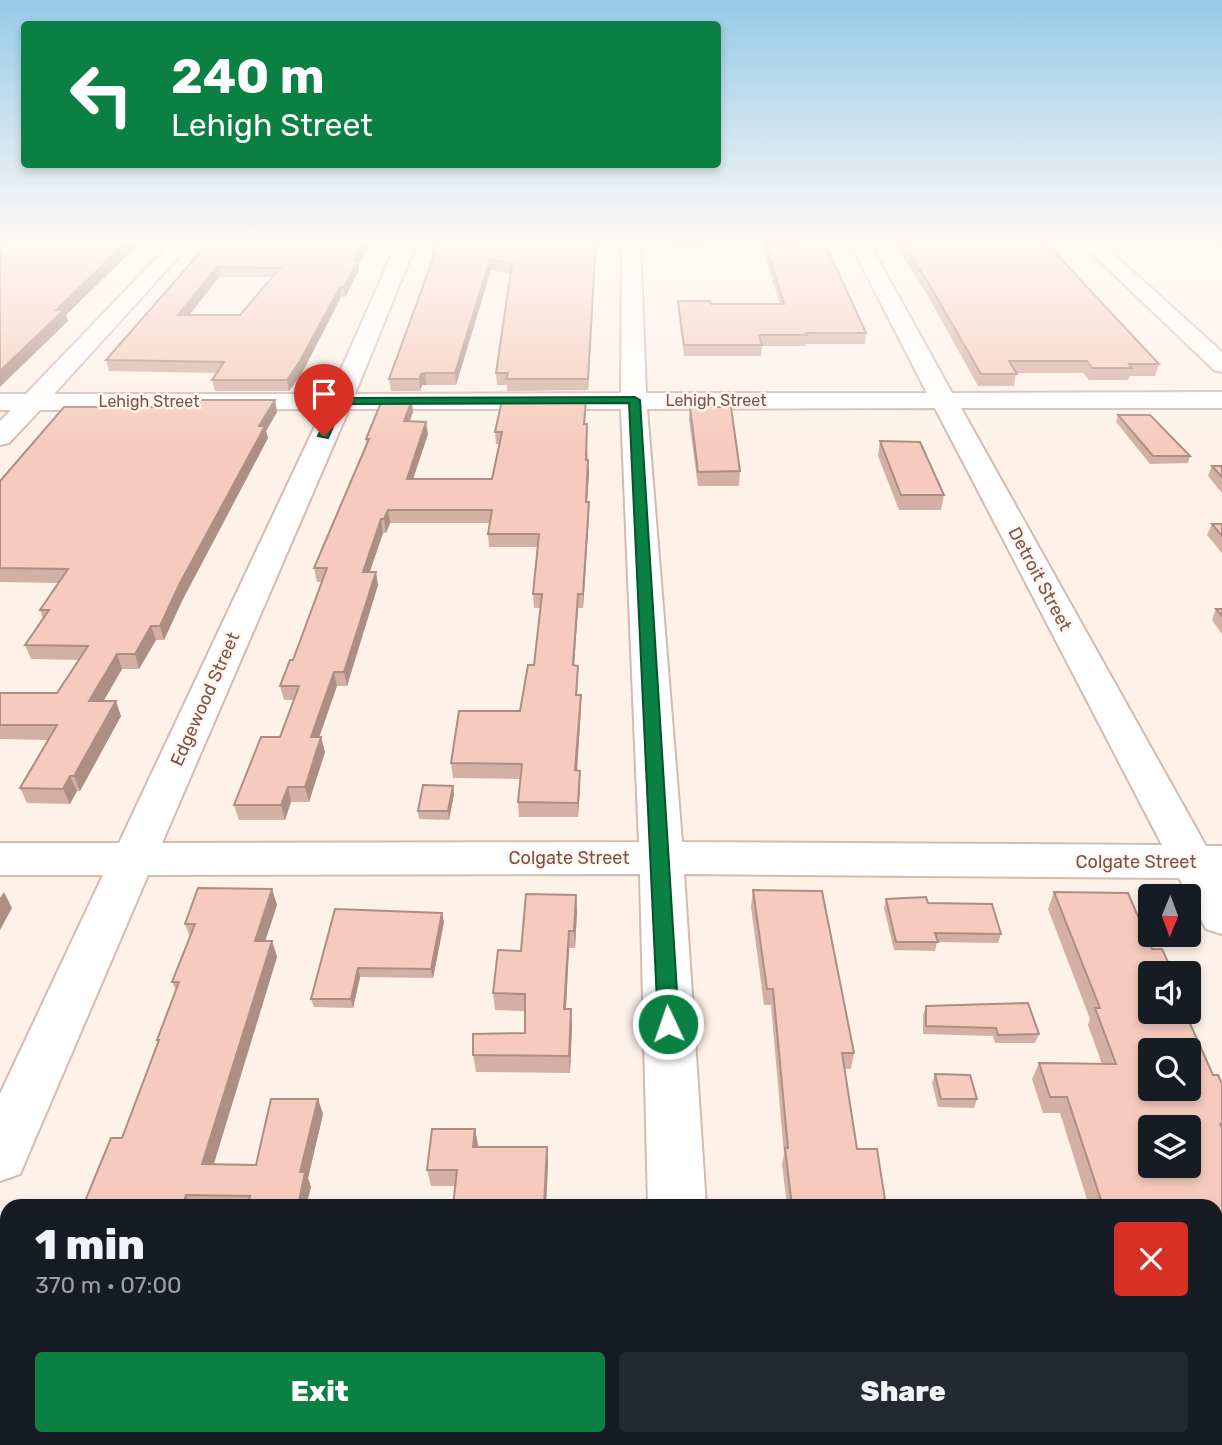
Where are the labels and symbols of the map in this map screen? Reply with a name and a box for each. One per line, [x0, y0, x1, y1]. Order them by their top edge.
pin [294, 364, 354, 436]
street label: Lehigh Street [666, 391, 766, 410]
street label: Lehigh Street [99, 392, 199, 411]
street label: Detroit Street [1003, 523, 1077, 635]
street label: Edgewood Street [166, 629, 244, 769]
street label: Colgate Street [509, 847, 629, 869]
street label: Colgate Street [1076, 851, 1196, 873]
north arrow [1138, 884, 1200, 947]
position arrow [631, 987, 705, 1061]

